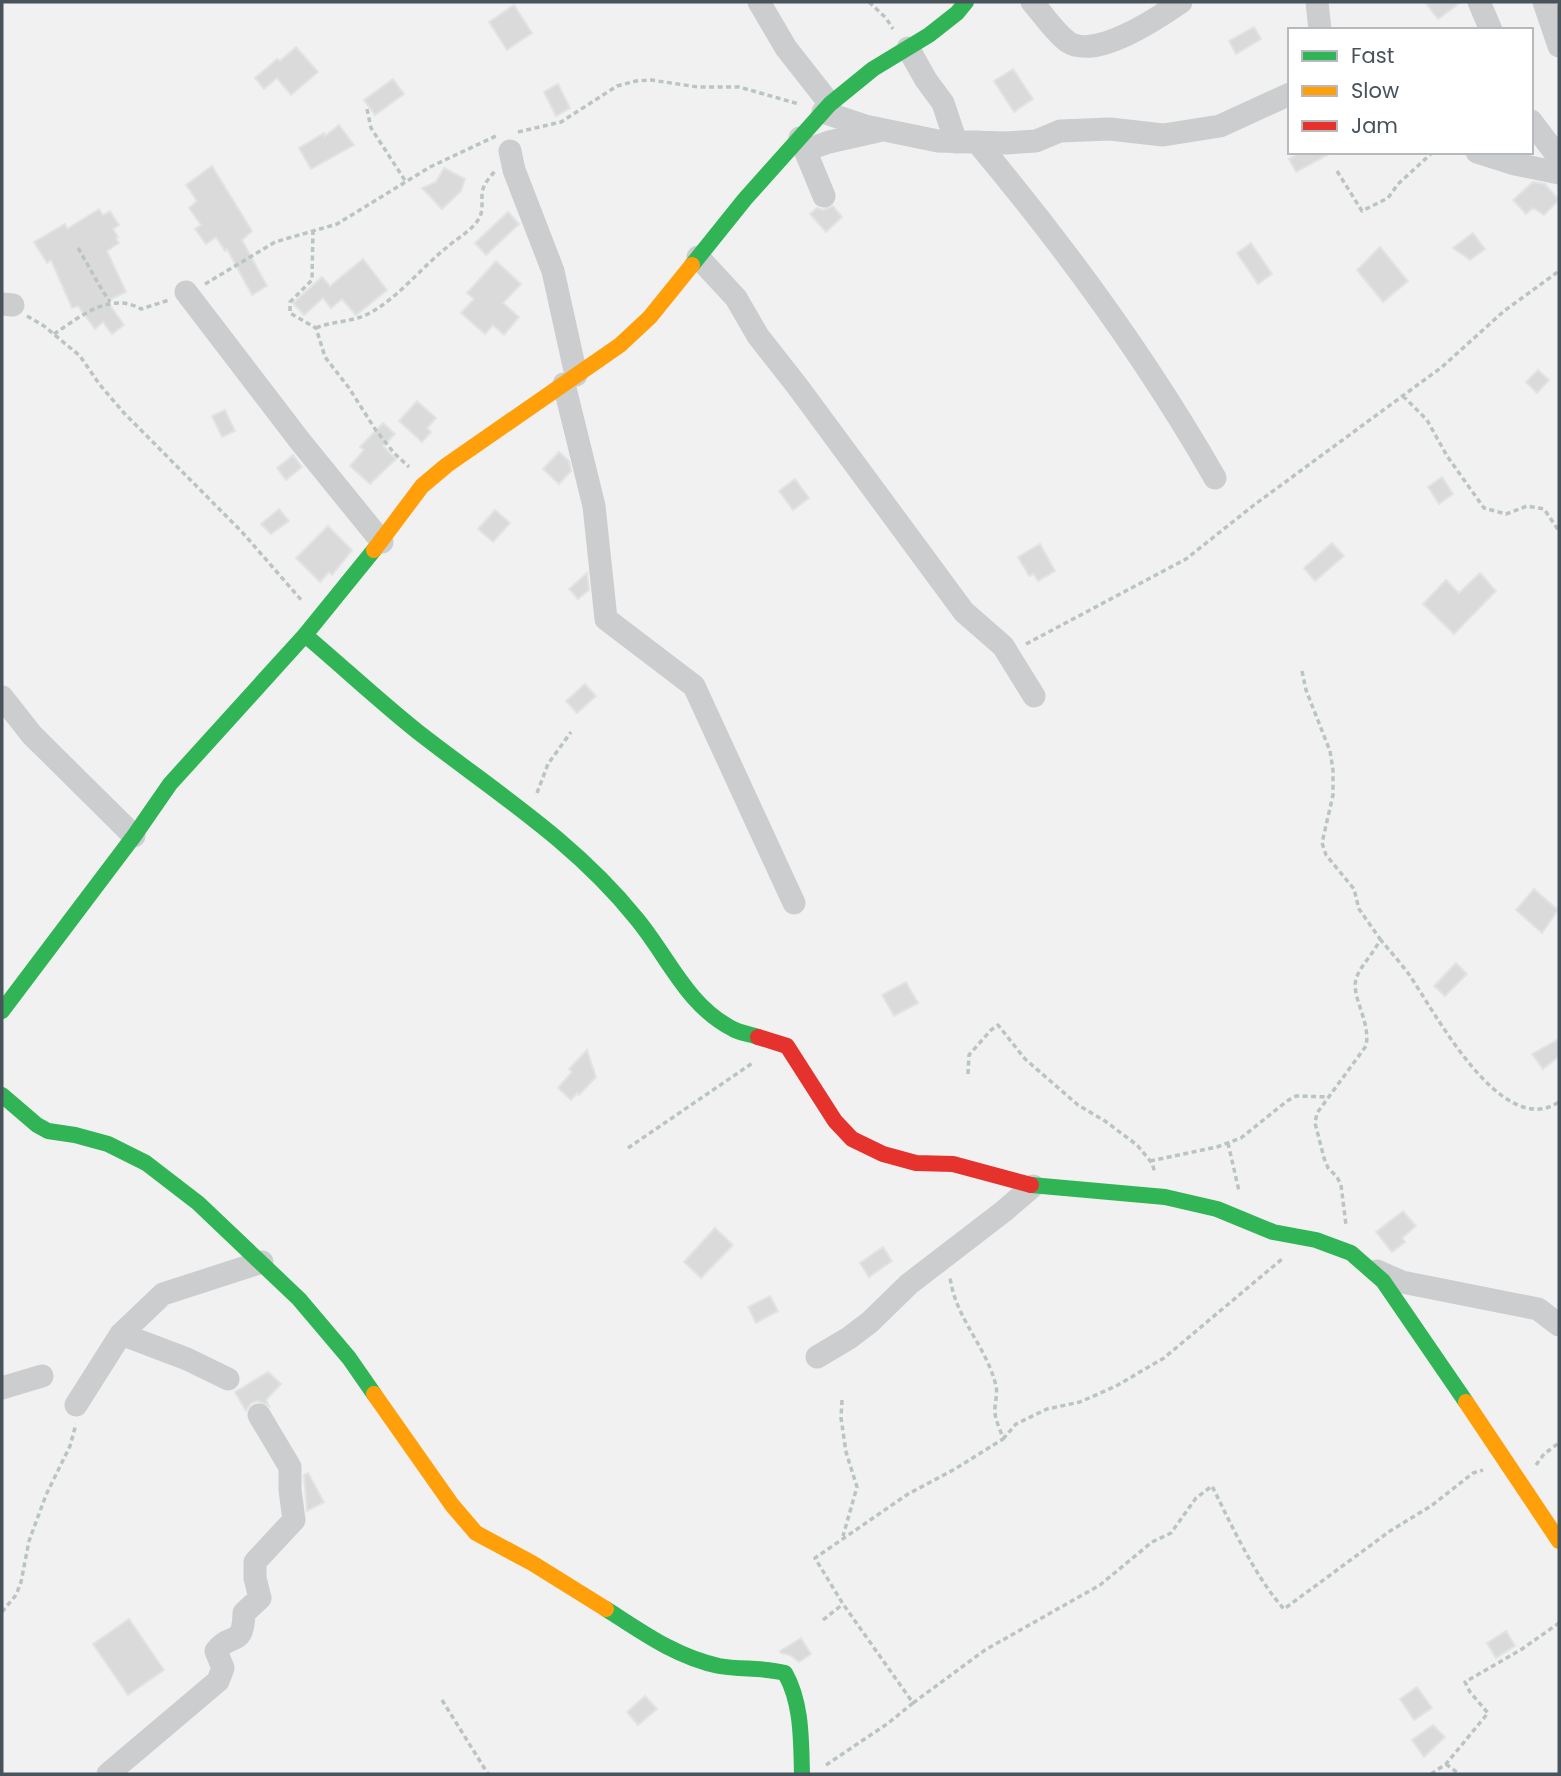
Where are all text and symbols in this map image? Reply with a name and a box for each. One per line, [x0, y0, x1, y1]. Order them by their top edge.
legend [1288, 28, 1533, 154]
text: Fast [1351, 41, 1394, 70]
text: Slow [1351, 76, 1399, 105]
text: Jam [1351, 111, 1398, 140]

